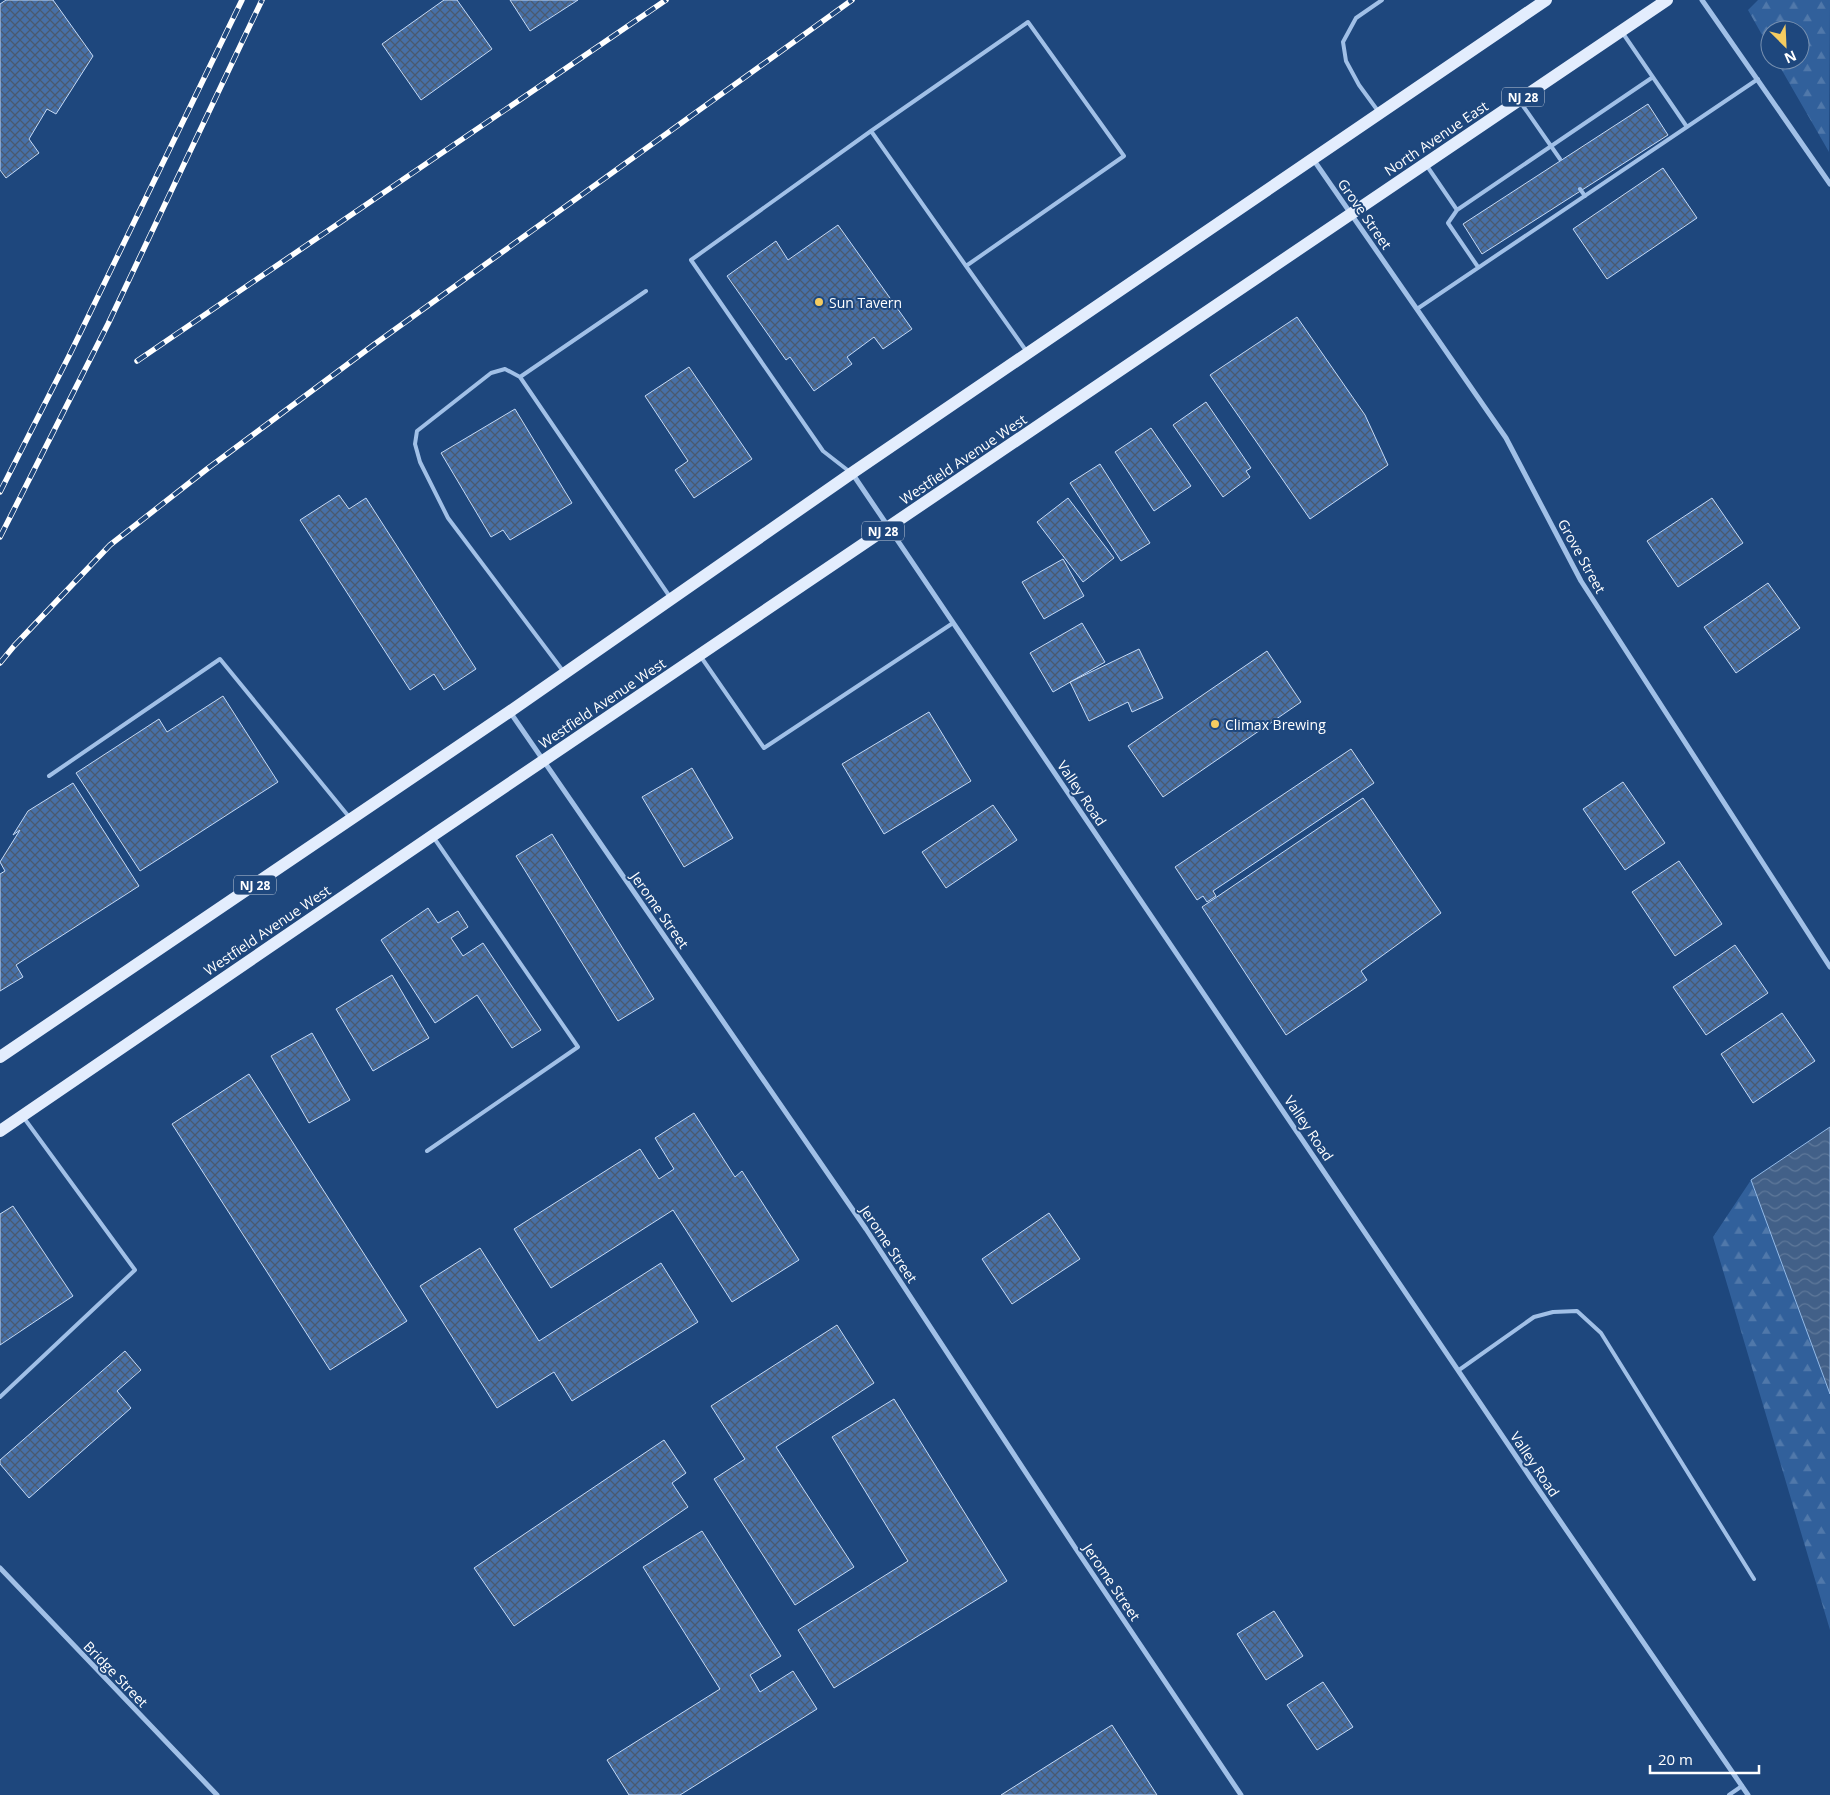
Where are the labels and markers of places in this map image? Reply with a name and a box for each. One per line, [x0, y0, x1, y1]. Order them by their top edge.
place label: Sun Tavern [829, 293, 902, 312]
marker: Sun Tavern [813, 296, 825, 308]
place label: Climax Brewing [1225, 715, 1326, 734]
marker: Climax Brewing [1209, 718, 1221, 730]

